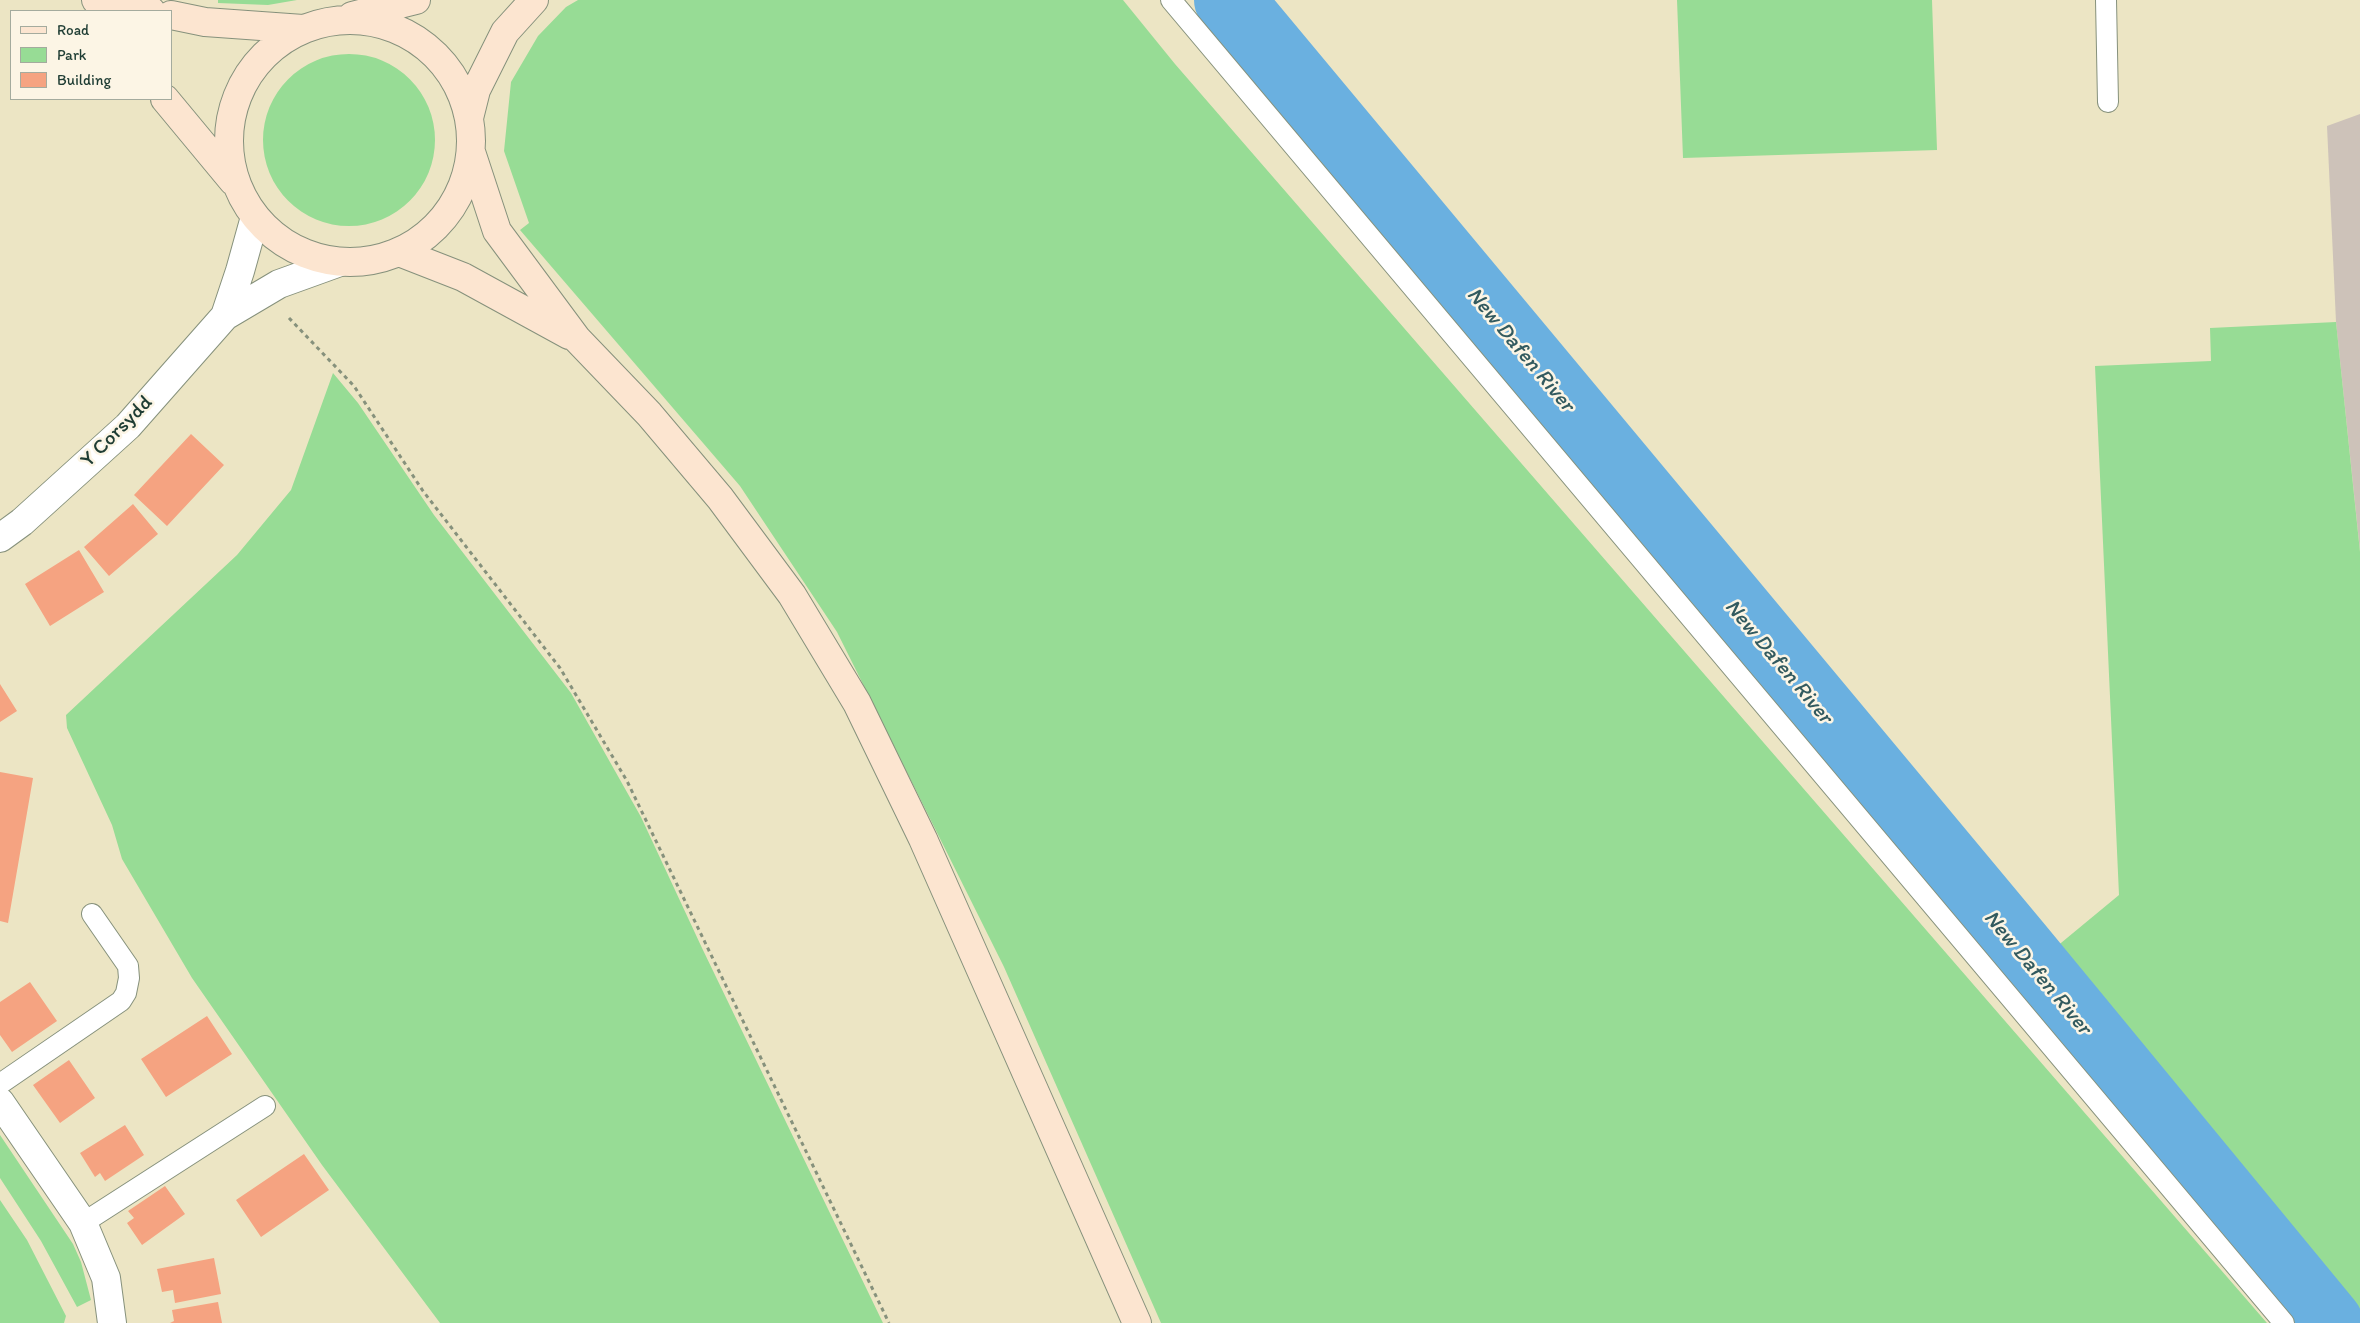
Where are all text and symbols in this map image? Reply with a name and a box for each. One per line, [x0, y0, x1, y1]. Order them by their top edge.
legend [10, 10, 172, 100]
text: Road [57, 21, 89, 39]
text: Park [57, 46, 87, 64]
text: Building [57, 71, 111, 89]
water label: New Dafen River [1460, 282, 1580, 418]
street label: Y Corsydd [76, 391, 158, 473]
water label: New Dafen River [1718, 594, 1838, 730]
water label: New Dafen River [1977, 905, 2097, 1041]

